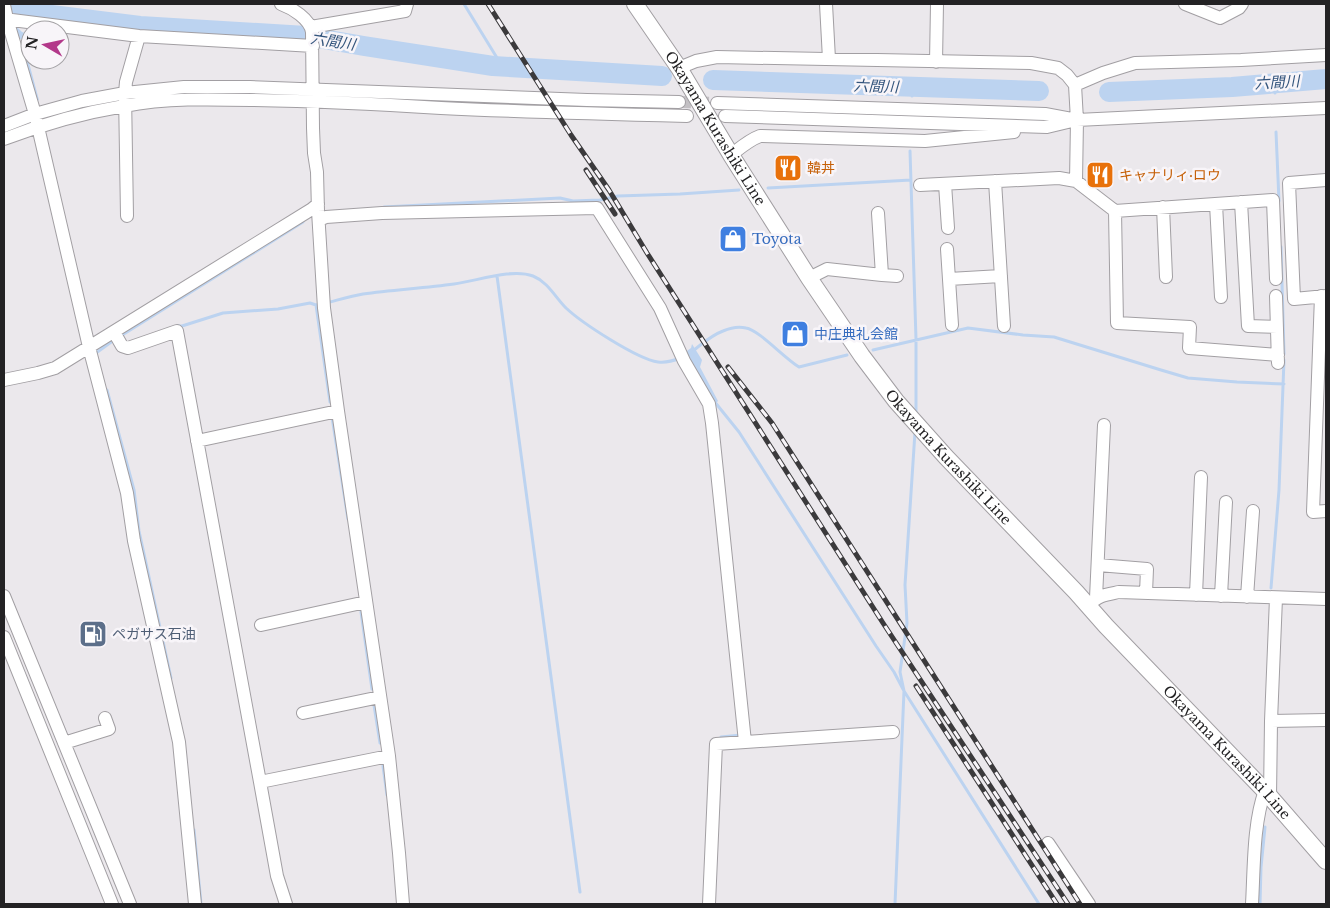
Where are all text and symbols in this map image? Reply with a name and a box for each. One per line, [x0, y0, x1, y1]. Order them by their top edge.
north arrow [20, 20, 70, 70]
water label: 六間川 [309, 28, 359, 54]
text: N [22, 35, 42, 51]
street label: Okayama Kurashiki Line [661, 48, 770, 209]
water label: 六間川 [1254, 71, 1302, 93]
water label: 六間川 [853, 76, 901, 96]
restaurant icon: 韓丼 [773, 153, 803, 183]
place label: 韓丼 [807, 159, 835, 177]
restaurant icon: キャナリィ·ロウ [1085, 160, 1115, 190]
place label: キャナリィ·ロウ [1119, 166, 1221, 184]
shop icon: Toyota [718, 224, 748, 254]
place label: Toyota [752, 230, 802, 248]
shop icon: 中庄典礼会館 [780, 319, 810, 349]
place label: 中庄典礼会館 [814, 325, 898, 343]
street label: Okayama Kurashiki Line [881, 386, 1015, 528]
fuel station icon: ペガサス石油 [78, 619, 108, 649]
place label: ペガサス石油 [112, 625, 196, 643]
street label: Okayama Kurashiki Line [1159, 682, 1295, 823]

